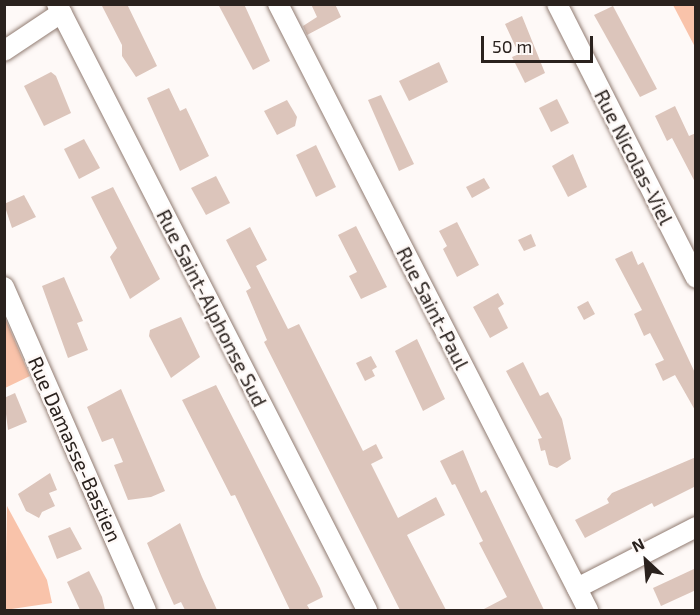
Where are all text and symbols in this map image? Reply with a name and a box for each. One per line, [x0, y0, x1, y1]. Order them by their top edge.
scale bar [484, 24, 596, 62]
text: 50 m [492, 35, 532, 57]
street label: Rue Nicolas-Viel [590, 85, 678, 229]
street label: Rue Saint-Alphonse Sud [152, 205, 272, 411]
street label: Rue Saint-Paul [392, 243, 474, 373]
street label: Rue Damasse-Bastien [23, 353, 127, 545]
north arrow [616, 531, 676, 591]
text: N [629, 533, 647, 555]

